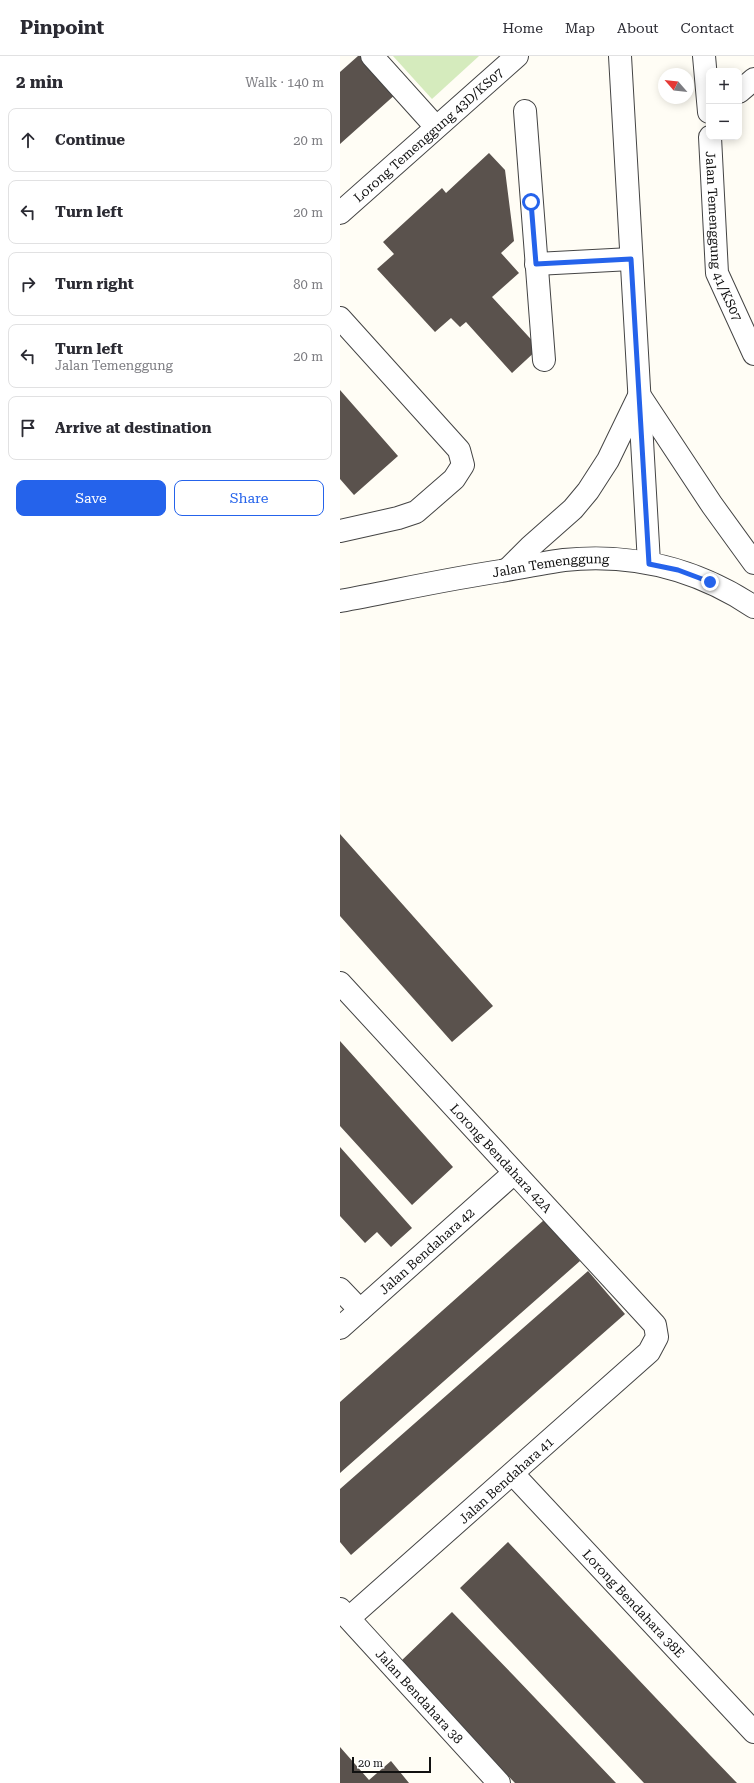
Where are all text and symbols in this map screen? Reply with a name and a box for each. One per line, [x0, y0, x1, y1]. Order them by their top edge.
text: Pinpoint [20, 16, 104, 39]
text: Home [502, 20, 543, 36]
text: Map [565, 20, 595, 36]
text: About [617, 20, 659, 36]
text: Contact [681, 20, 734, 36]
street label: Lorong Temenggung 43D/KS07 [351, 65, 506, 205]
north arrow [658, 68, 694, 104]
map controls [706, 68, 742, 140]
button: + [706, 68, 742, 104]
text: 2 min [16, 72, 63, 92]
text: Walk · 140 m [245, 75, 324, 90]
button: − [706, 104, 742, 140]
icon: ahead [17, 129, 39, 151]
text: Continue [55, 131, 125, 149]
text: 20 m [293, 133, 323, 148]
street label: Jalan Temenggung 41/KS07 [703, 151, 745, 323]
route start [522, 193, 540, 211]
icon: left [17, 201, 39, 223]
text: Turn left [55, 203, 123, 221]
text: 20 m [293, 205, 323, 220]
icon: right [17, 273, 39, 295]
text: Turn right [55, 275, 134, 293]
text: 80 m [293, 277, 323, 292]
text: Turn left [55, 340, 123, 358]
icon: left [17, 345, 39, 367]
text: 20 m [293, 349, 323, 364]
text: Jalan Temenggung [55, 358, 173, 373]
icon: arrive [17, 417, 39, 439]
text: Arrive at destination [55, 419, 211, 437]
button: Save [16, 480, 166, 516]
button: Share [174, 480, 324, 516]
street label: Jalan Temenggung [491, 551, 610, 580]
route end [701, 573, 719, 591]
street label: Lorong Bendahara 42A [447, 1101, 555, 1216]
street label: Jalan Bendahara 42 [376, 1205, 478, 1297]
street label: Jalan Bendahara 41 [456, 1434, 557, 1527]
street label: Lorong Bendahara 38E [580, 1547, 687, 1661]
street label: Jalan Bendahara 38 [373, 1646, 466, 1747]
scale bar [352, 1755, 431, 1774]
text: 20 m [358, 1757, 383, 1770]

